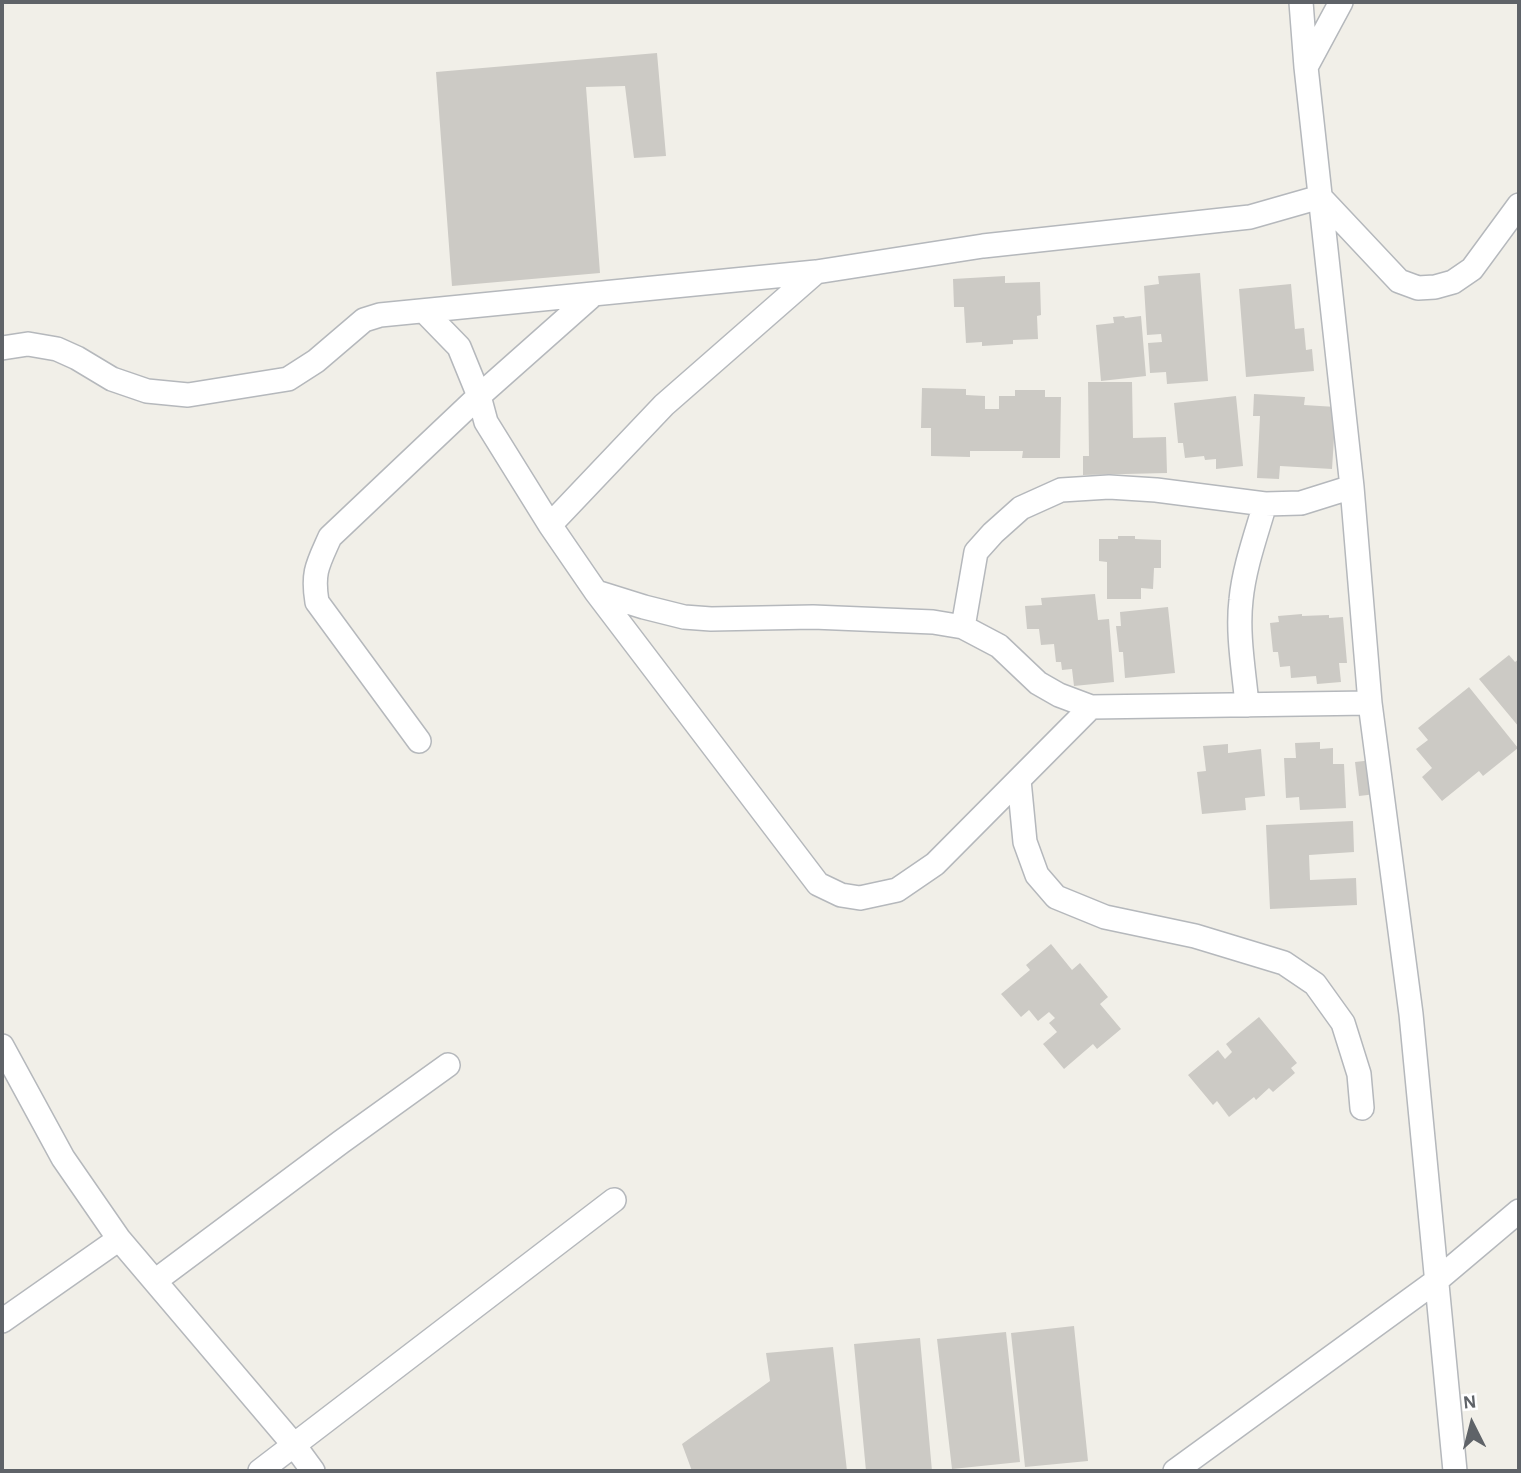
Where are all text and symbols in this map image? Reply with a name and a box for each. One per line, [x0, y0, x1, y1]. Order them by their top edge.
north arrow [1437, 1389, 1507, 1459]
text: N [1462, 1392, 1477, 1413]

